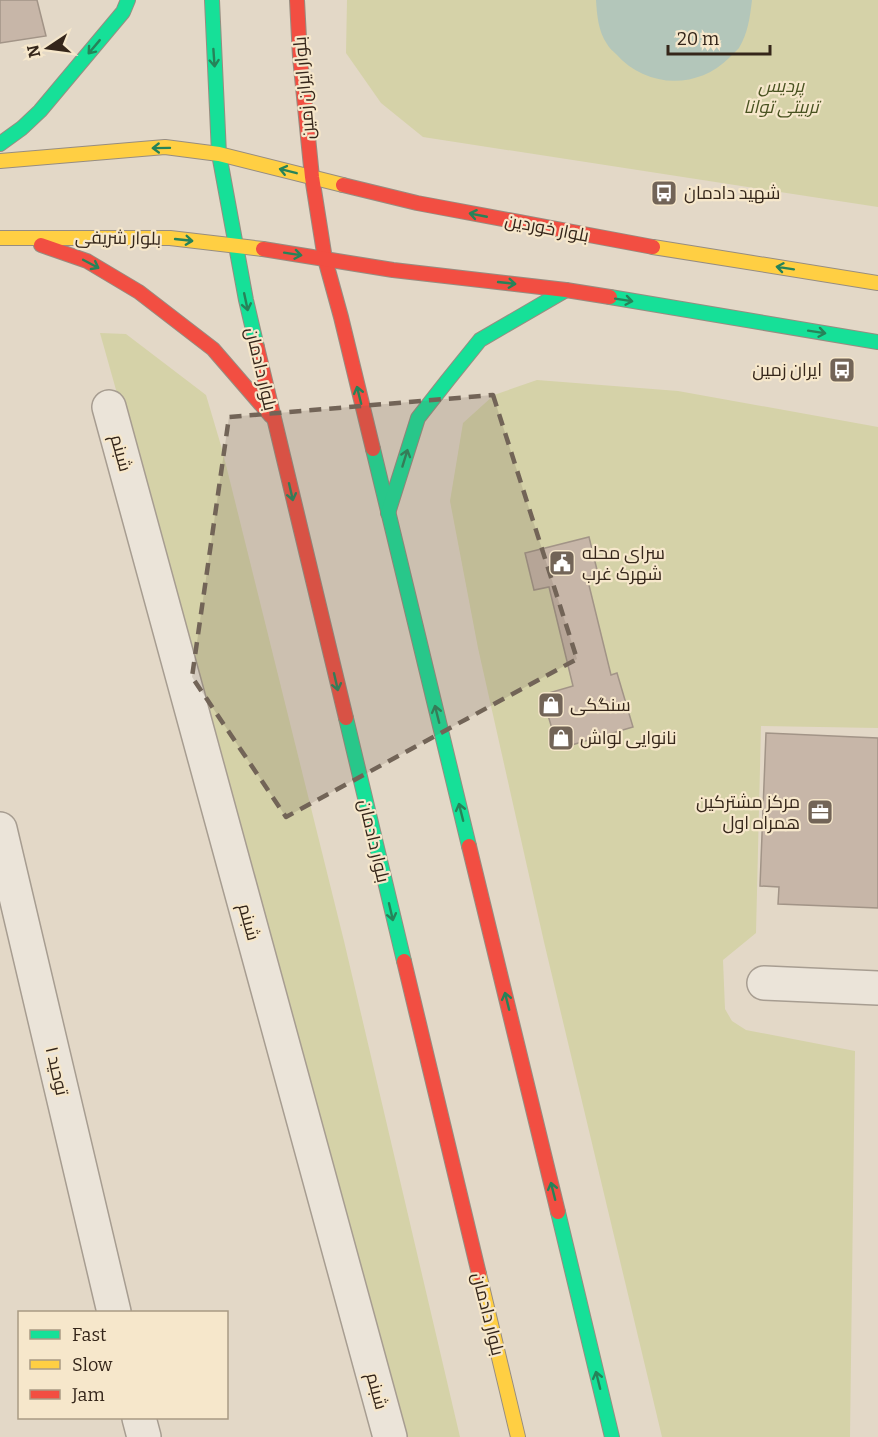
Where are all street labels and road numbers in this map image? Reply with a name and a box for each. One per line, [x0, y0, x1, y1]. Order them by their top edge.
street label: بلوار ایران زمین [289, 35, 319, 141]
street label: بلوار خوردین [503, 209, 591, 247]
street label: بلوار شریفی [75, 226, 161, 250]
street label: بلوار دادمان [241, 325, 281, 413]
street label: شبنم [105, 432, 136, 474]
street label: بلوار دادمان [354, 797, 394, 885]
street label: شبنم [233, 901, 264, 943]
street label: توحید ۱ [41, 1045, 73, 1098]
street label: بلوار دادمان [467, 1270, 509, 1358]
street label: شبنم [361, 1370, 392, 1412]

